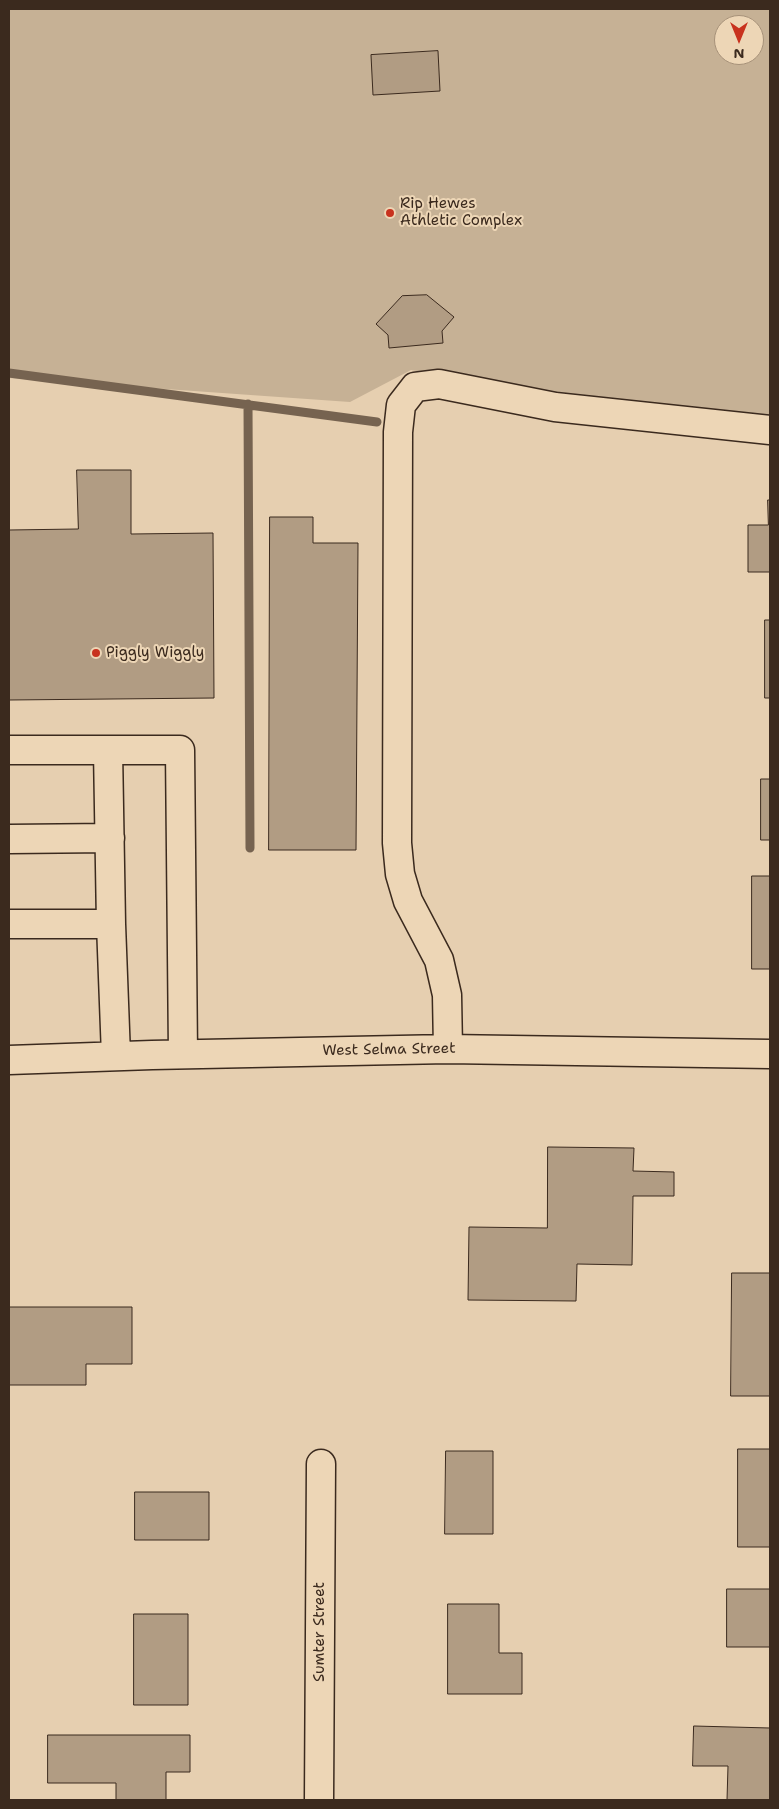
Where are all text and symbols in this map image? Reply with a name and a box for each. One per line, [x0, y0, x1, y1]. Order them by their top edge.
north arrow [714, 15, 764, 65]
text: N [733, 45, 745, 63]
place label: Rip Hewes Athletic Complex [400, 195, 522, 230]
marker: Rip Hewes Athletic Complex [384, 207, 396, 219]
place label: Piggly Wiggly [106, 644, 204, 662]
marker: Piggly Wiggly [90, 647, 102, 659]
street label: West Selma Street [322, 1040, 456, 1060]
street label: Sumter Street [311, 1582, 329, 1682]

